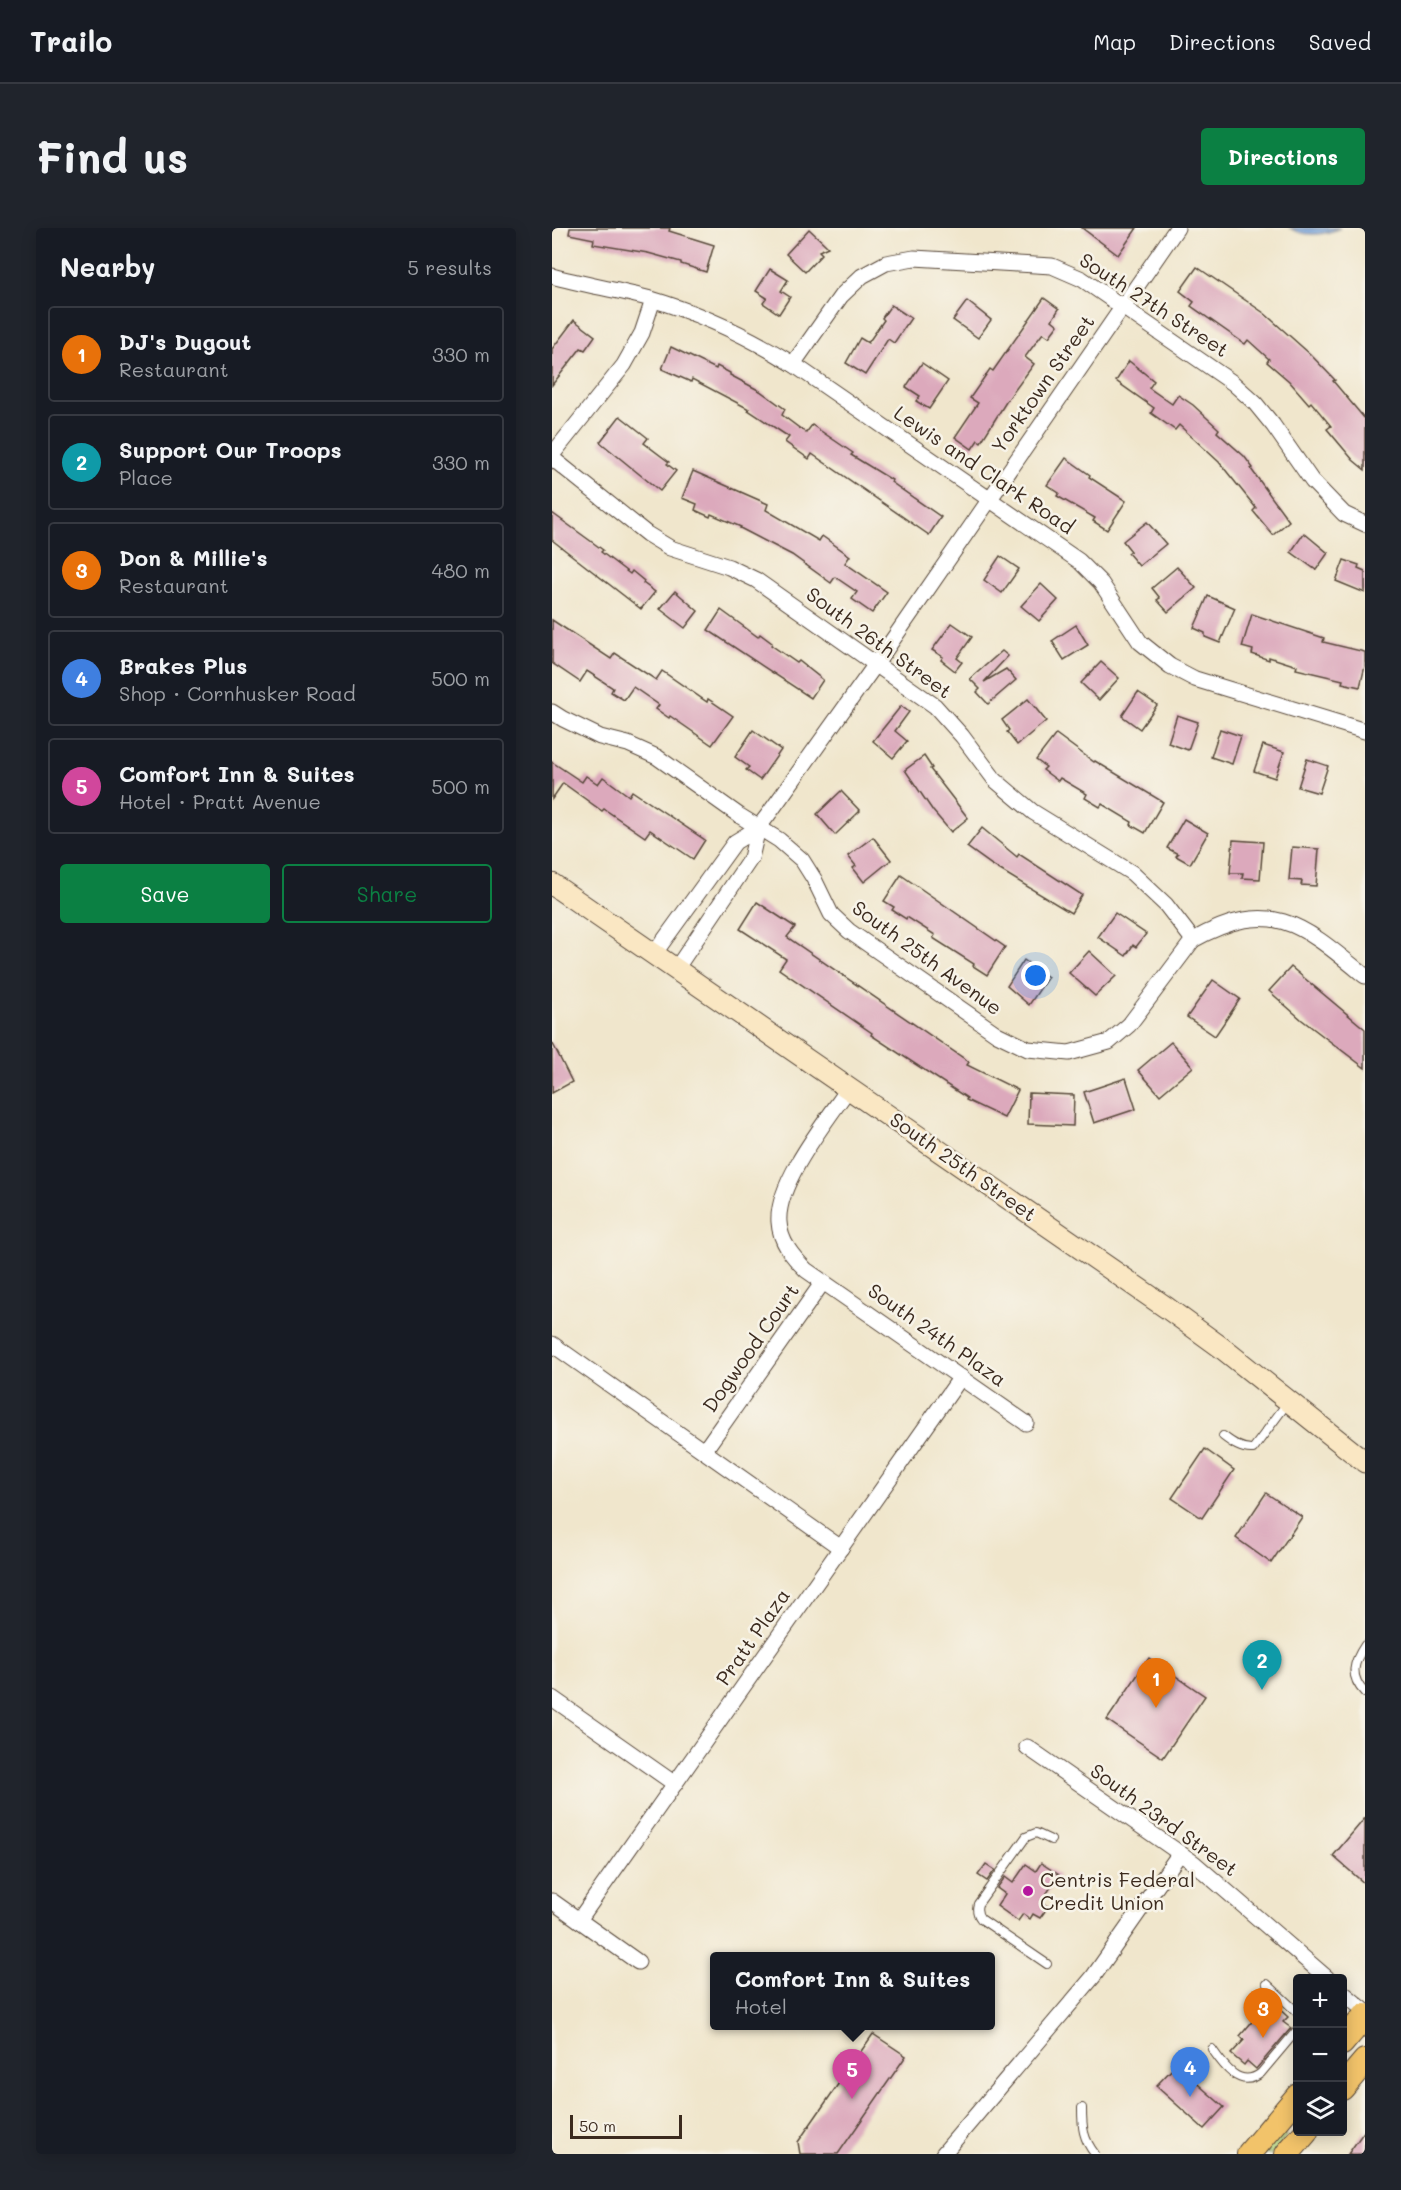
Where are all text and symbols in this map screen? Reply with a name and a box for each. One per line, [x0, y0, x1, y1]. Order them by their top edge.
text: Trailo [30, 23, 112, 59]
text: Map [1093, 28, 1136, 55]
text: Directions [1169, 28, 1276, 55]
text: Saved [1309, 28, 1371, 55]
button: Directions [1201, 128, 1365, 185]
text: Find us [36, 129, 188, 184]
street label: South 27th Street [1075, 246, 1234, 362]
text: Nearby [60, 250, 155, 284]
text: 5 results [407, 254, 492, 280]
street label: Yorktown Street [985, 309, 1100, 458]
text: DJ's Dugout [119, 327, 251, 356]
text: 1 [77, 341, 86, 367]
text: 330 m [432, 341, 490, 367]
text: Restaurant [119, 356, 229, 382]
street label: Lewis and Clark Road [889, 399, 1080, 539]
text: Support Our Troops [119, 435, 342, 464]
text: 2 [76, 449, 87, 475]
text: 330 m [432, 449, 490, 475]
text: Place [119, 464, 173, 490]
text: Don & Millie's [119, 543, 268, 572]
text: 3 [76, 557, 88, 583]
text: 480 m [431, 557, 490, 583]
text: Restaurant [119, 572, 229, 598]
street label: South 26th Street [802, 581, 958, 704]
text: Brakes Plus [119, 651, 247, 680]
text: 4 [75, 665, 88, 691]
text: 500 m [431, 665, 490, 691]
text: Shop · Cornhusker Road [119, 680, 356, 706]
text: Comfort Inn & Suites [119, 759, 355, 788]
text: 5 [76, 773, 87, 799]
text: 500 m [431, 773, 490, 799]
text: Hotel · Pratt Avenue [119, 788, 321, 814]
button: Save [60, 864, 270, 923]
button: Share [282, 864, 492, 923]
street label: South 25th Avenue [848, 894, 1008, 1020]
your location [1021, 961, 1050, 990]
street label: South 25th Street [885, 1106, 1042, 1227]
street label: South 24th Plaza [863, 1277, 1012, 1392]
street label: Dogwood Court [696, 1278, 804, 1417]
street label: Pratt Plaza [709, 1583, 795, 1690]
pin: 2 [1242, 1640, 1282, 1690]
pin: 1 [1136, 1658, 1176, 1708]
street label: South 23rd Street [1086, 1757, 1243, 1881]
place label: Centris Federal Credit Union [1040, 1866, 1195, 1915]
marker: Centris Federal Credit Union [1021, 1884, 1035, 1898]
popup [710, 1952, 995, 2030]
text: Comfort Inn & Suites [735, 1964, 970, 1993]
map controls [1293, 1974, 1347, 2136]
button: + [1293, 1974, 1347, 2028]
pin: 3 [1244, 1988, 1282, 2038]
text: Hotel [735, 1993, 787, 2019]
button: − [1293, 2028, 1347, 2082]
pin: 4 [1170, 2048, 1210, 2097]
pin: 5 [832, 2050, 872, 2099]
button: layers [1293, 2082, 1347, 2136]
scale bar [570, 2112, 682, 2140]
text: 50 m [579, 2115, 616, 2136]

